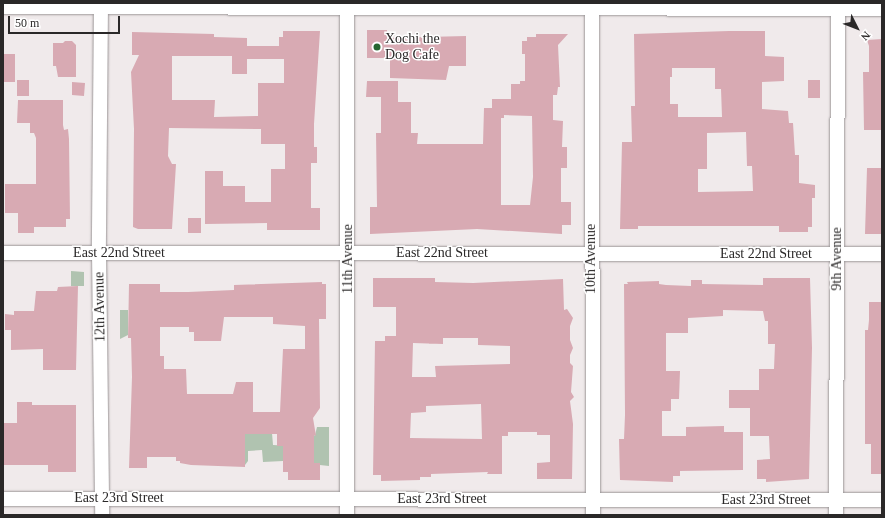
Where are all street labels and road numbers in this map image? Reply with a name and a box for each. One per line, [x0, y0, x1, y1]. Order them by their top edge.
street label: 11th Avenue [340, 224, 356, 294]
street label: 10th Avenue [583, 224, 599, 294]
street label: 9th Avenue [829, 227, 845, 291]
street label: East 22nd Street [73, 245, 165, 261]
street label: East 22nd Street [396, 245, 488, 261]
street label: East 22nd Street [720, 246, 812, 262]
street label: 12th Avenue [91, 271, 109, 343]
street label: East 23rd Street [74, 490, 164, 506]
street label: East 23rd Street [397, 491, 487, 507]
street label: East 23rd Street [721, 492, 811, 508]

